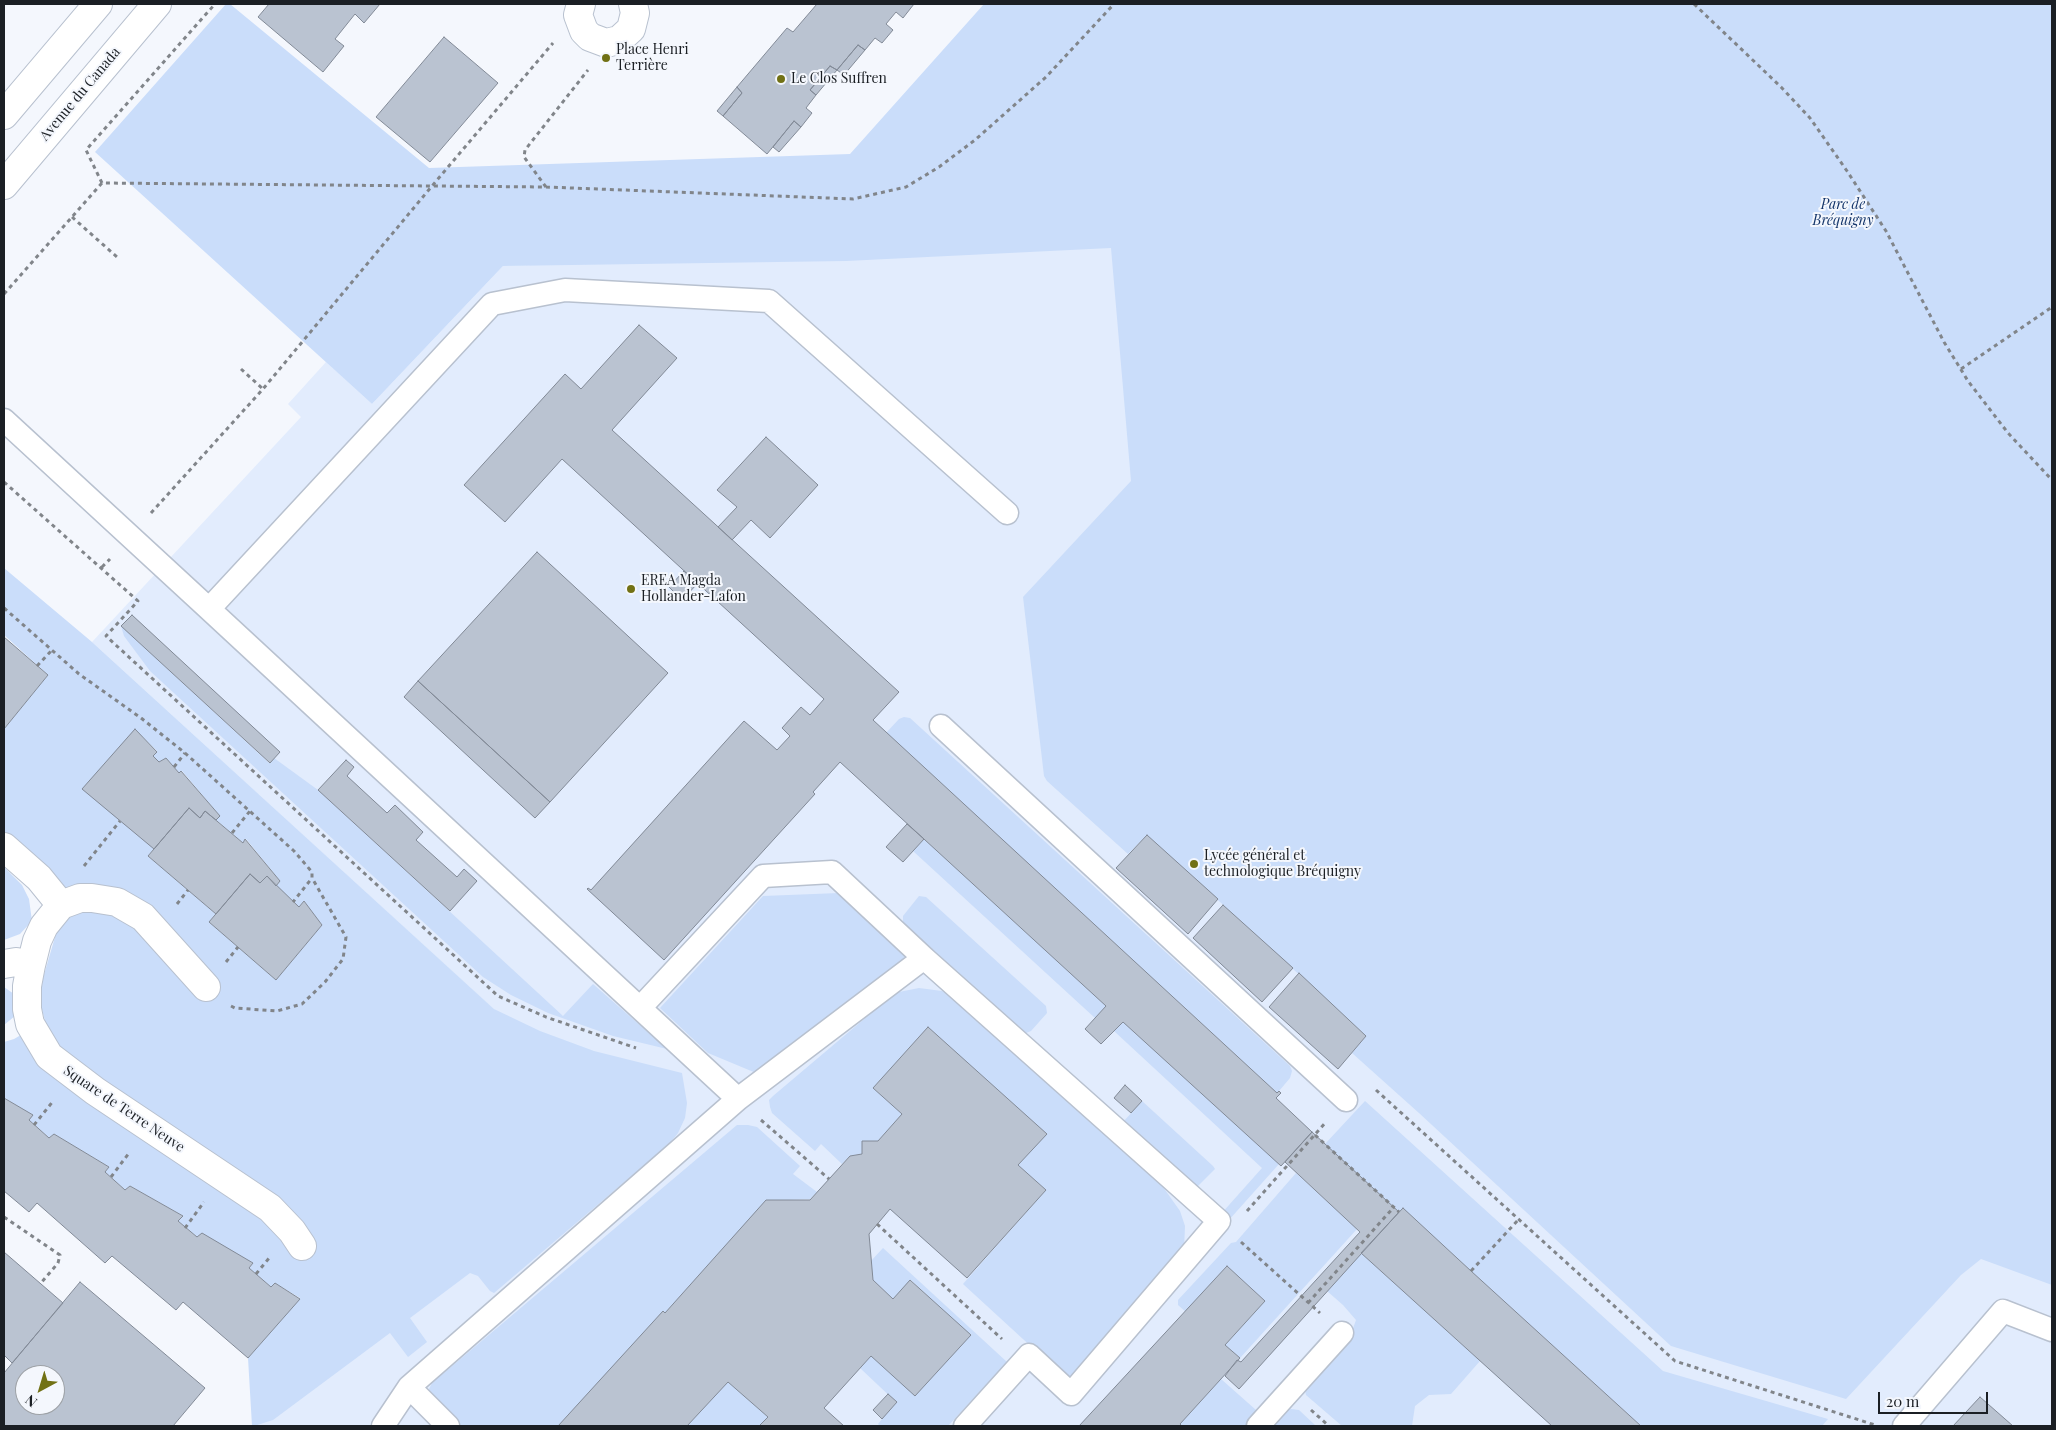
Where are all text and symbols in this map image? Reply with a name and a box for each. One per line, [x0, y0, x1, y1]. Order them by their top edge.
place label: Place Henri Terrière [616, 42, 689, 74]
street label: Avenue du Canada [36, 44, 124, 144]
marker: Place Henri Terrière [600, 52, 612, 64]
place label: Le Clos Suffren [791, 71, 887, 87]
marker: Le Clos Suffren [775, 73, 787, 85]
park label: Parc de Bréquigny [1813, 197, 1873, 230]
place label: EREA Magda Hollander-Lafon [641, 573, 746, 606]
marker: EREA Magda Hollander-Lafon [625, 583, 637, 595]
place label: Lycée général et technologique Bréquigny [1204, 848, 1361, 880]
marker: Lycée général et technologique Bréquigny [1188, 858, 1200, 870]
street label: Square de Terre Neuve [60, 1062, 188, 1156]
north arrow [15, 1365, 65, 1415]
scale bar [1881, 1382, 1991, 1414]
text: N [21, 1391, 41, 1412]
text: 20 m [1886, 1391, 1919, 1411]

